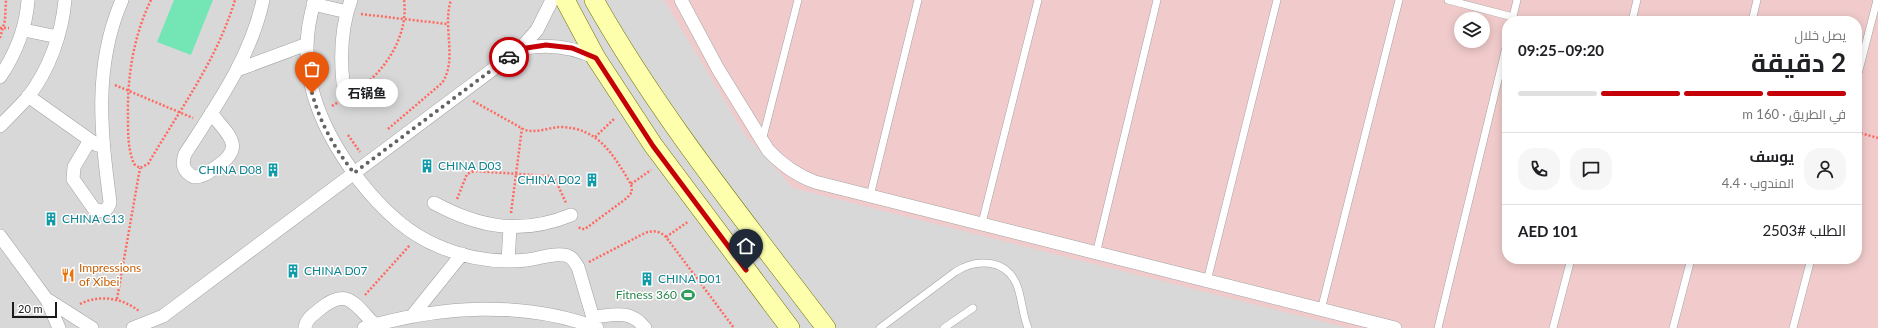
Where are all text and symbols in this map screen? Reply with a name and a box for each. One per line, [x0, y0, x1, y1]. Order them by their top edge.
map controls [1454, 12, 1490, 48]
button: layers [1454, 12, 1490, 48]
text: يصل خلال [1794, 27, 1846, 43]
courier [489, 37, 529, 77]
text: 09:20–09:25 [1518, 41, 1604, 59]
icon: car [498, 46, 520, 68]
text: 2 دقيقة [1751, 46, 1846, 78]
pin [295, 52, 329, 93]
icon: bag [301, 58, 323, 80]
callout: 石锅鱼 [336, 79, 398, 107]
text: 石锅鱼 [347, 85, 387, 101]
text: في الطريق · 160 m [1742, 106, 1846, 122]
text: يوسف [1749, 147, 1794, 165]
button: phone [1518, 148, 1560, 190]
button: chat [1570, 148, 1612, 190]
button: person [1804, 148, 1846, 190]
building icon: CHINA D03 [419, 158, 435, 174]
place label: CHINA D03 [438, 158, 502, 173]
place label: CHINA D08 [198, 162, 262, 177]
building icon: CHINA D08 [265, 162, 281, 178]
place label: CHINA D02 [517, 172, 581, 187]
building icon: CHINA D02 [584, 172, 600, 188]
text: المندوب · 4.4 [1722, 175, 1794, 191]
building icon: CHINA C13 [43, 211, 59, 227]
place label: CHINA C13 [62, 211, 124, 226]
text: الطلب #2503 [1762, 221, 1846, 239]
text: AED 101 [1518, 222, 1578, 240]
pin [729, 229, 763, 270]
icon: home [735, 235, 757, 257]
place label: Impressions of Xibei [79, 260, 141, 289]
building icon: CHINA D07 [285, 263, 301, 279]
place label: CHINA D07 [304, 263, 368, 278]
restaurant icon: Impressions of Xibei [60, 267, 76, 283]
building icon: CHINA D01 [639, 271, 655, 287]
place label: CHINA D01 [658, 271, 722, 286]
place label: Fitness 360 [616, 287, 677, 302]
sports icon: Fitness 360 [680, 287, 696, 303]
scale bar [12, 300, 57, 319]
text: 20 m [18, 302, 43, 315]

